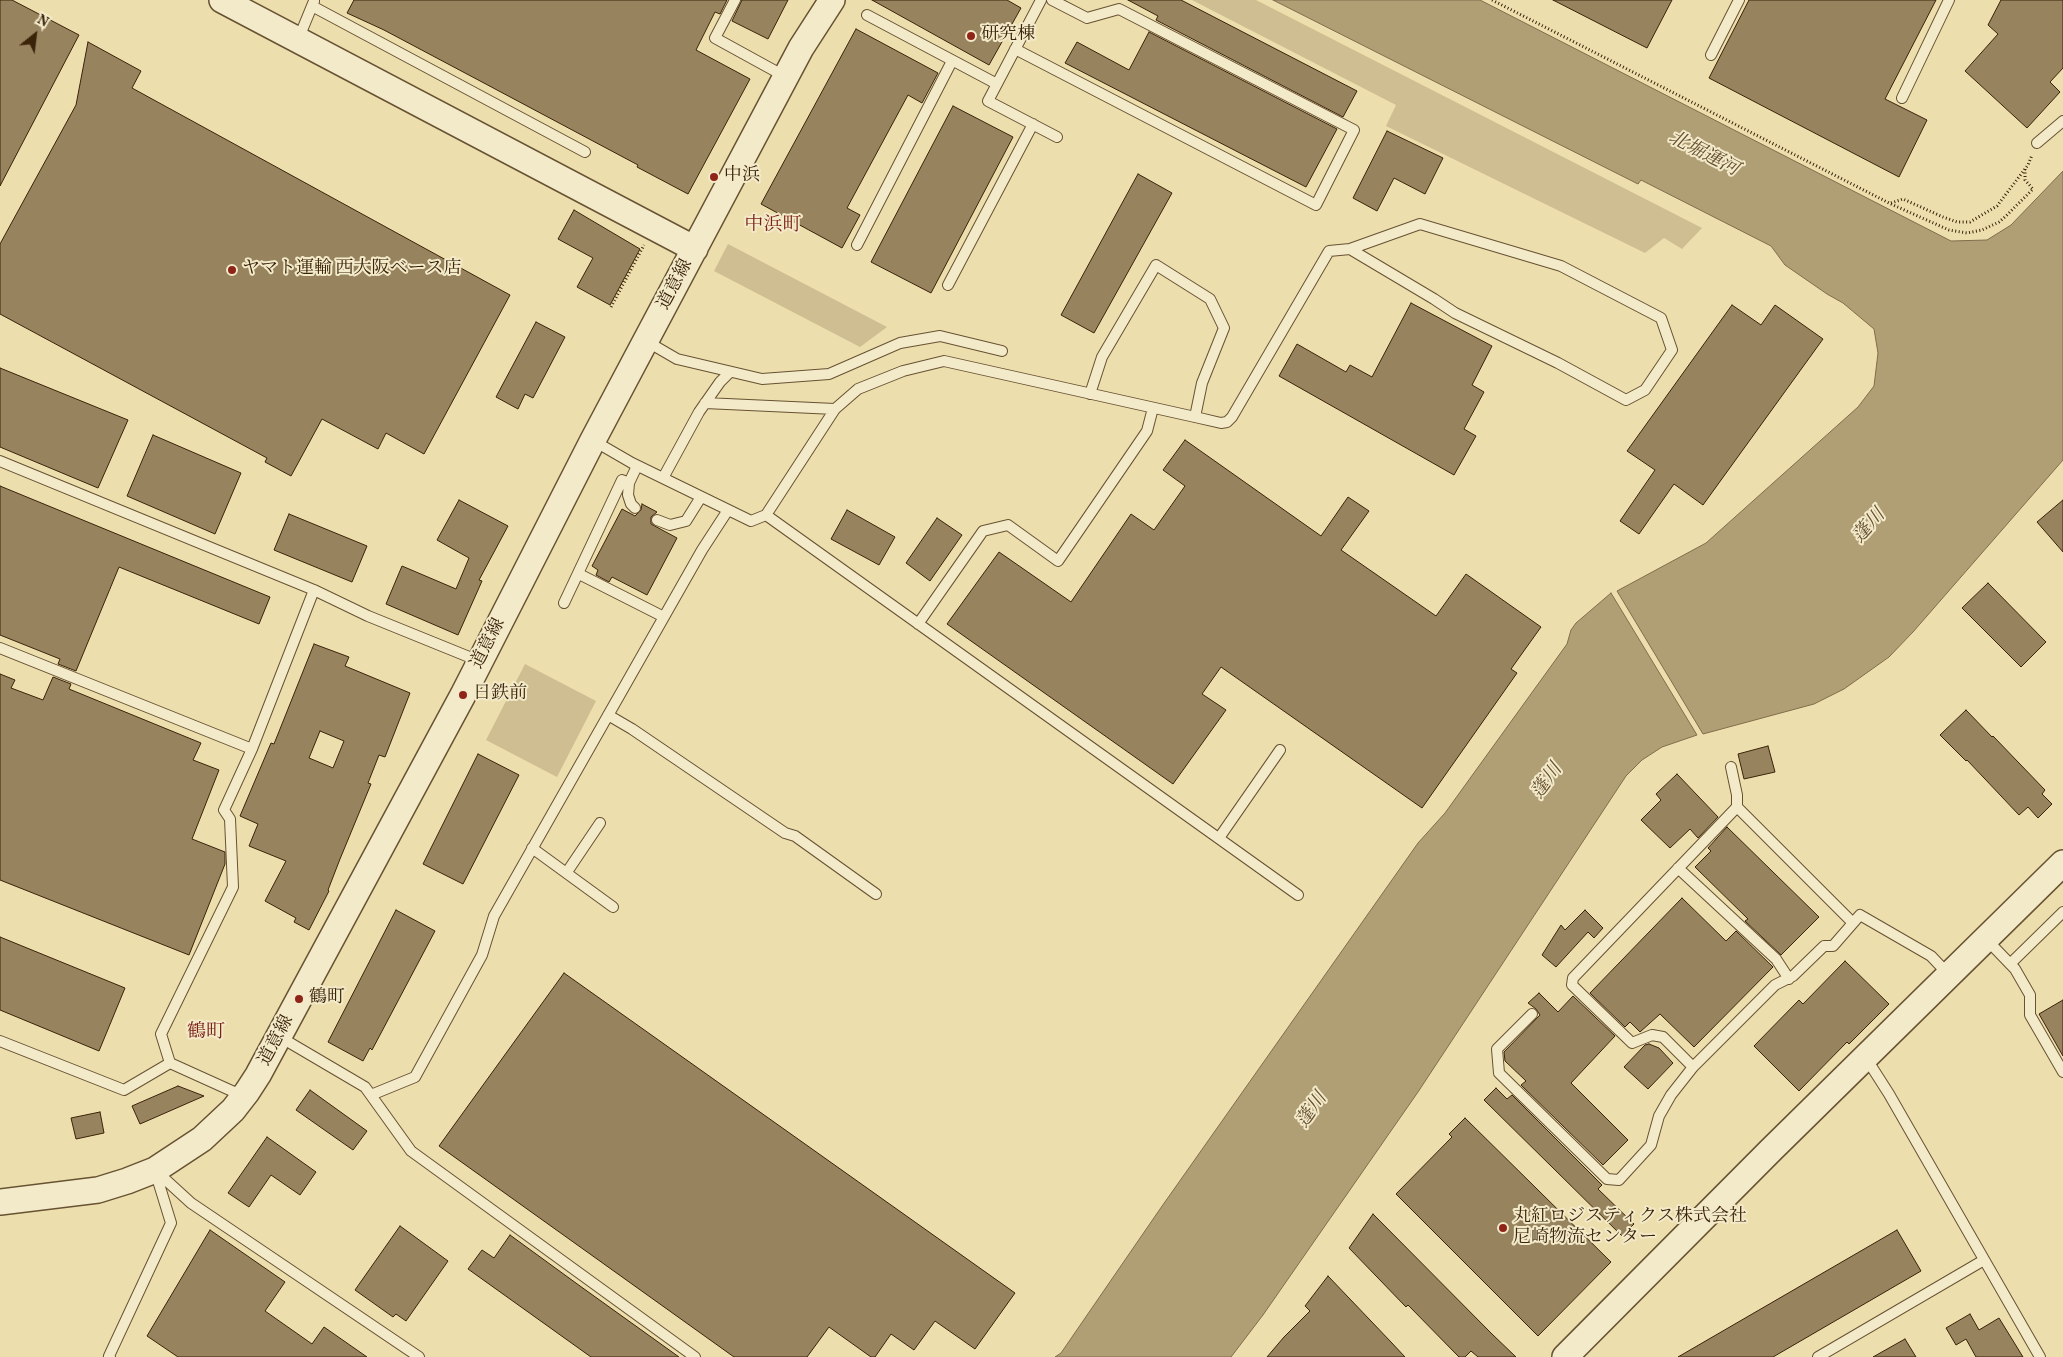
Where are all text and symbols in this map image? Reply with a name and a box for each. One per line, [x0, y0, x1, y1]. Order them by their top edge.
north arrow [10, 10, 60, 60]
text: N [33, 11, 52, 32]
place label: 研究棟 [981, 25, 1035, 47]
marker: 研究棟 [965, 30, 977, 42]
water label: 北堀運河 [1664, 128, 1742, 182]
place label: 中浜 [724, 166, 760, 188]
marker: 中浜 [708, 171, 720, 183]
district label: 中浜町 [745, 216, 801, 238]
street label: 道意線 [654, 256, 698, 314]
place label: ヤマト運輸 西大阪ベース店 [242, 259, 462, 281]
marker: ヤマト運輸 西大阪ベース店 [226, 264, 238, 276]
water label: 蓬川 [1849, 505, 1891, 549]
street label: 道意線 [467, 615, 511, 673]
place label: 日鉄前 [473, 684, 527, 706]
marker: 日鉄前 [457, 689, 469, 701]
water label: 蓬川 [1528, 760, 1568, 804]
place label: 鶴町 [309, 988, 345, 1010]
marker: 鶴町 [293, 993, 305, 1005]
street label: 道意線 [255, 1012, 299, 1070]
district label: 鶴町 [187, 1023, 225, 1045]
water label: 蓬川 [1293, 1089, 1333, 1133]
place label: 丸紅ロジスティクス株式会社 尼崎物流センター [1513, 1207, 1747, 1250]
marker: 丸紅ロジスティクス株式会社 尼崎物流センター [1497, 1222, 1509, 1234]

